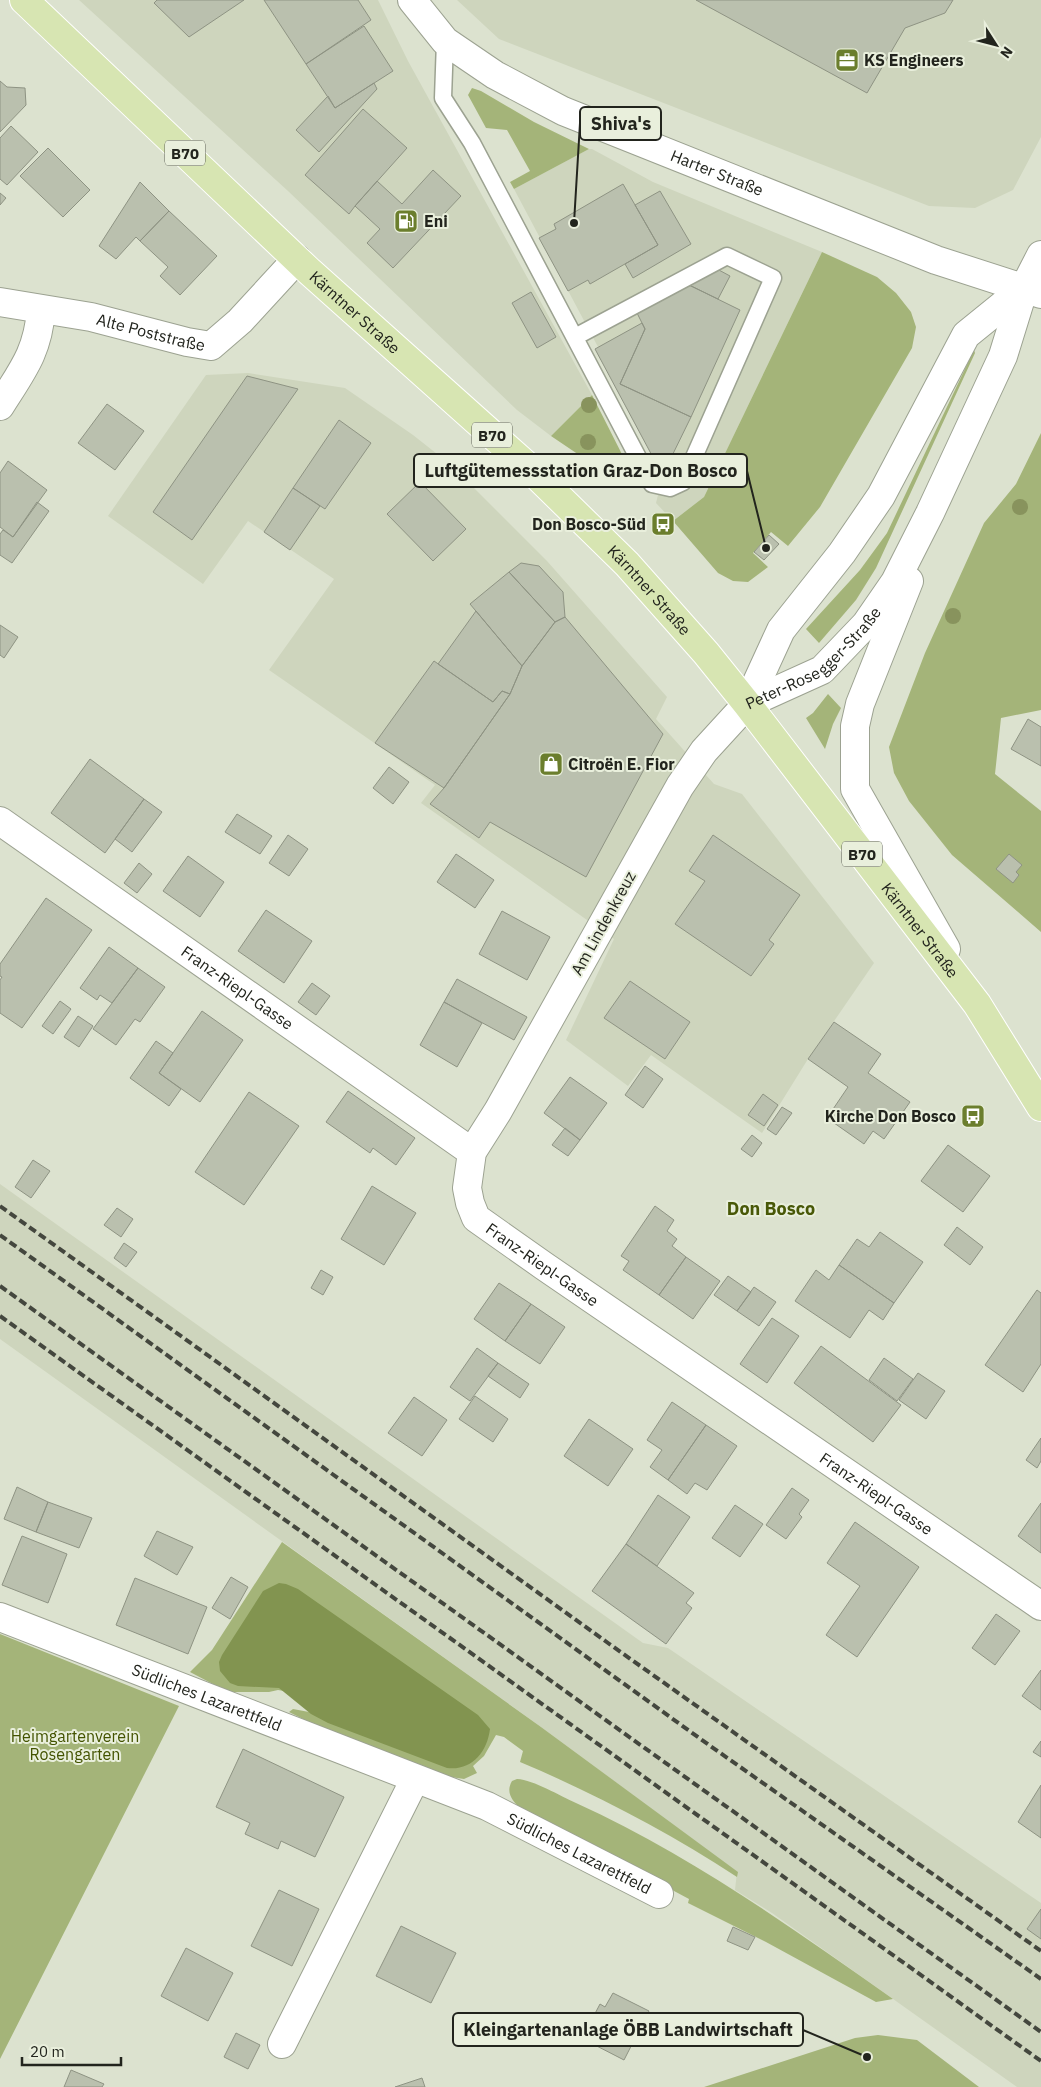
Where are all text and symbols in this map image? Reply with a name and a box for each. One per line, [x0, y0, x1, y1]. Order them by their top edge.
north arrow [971, 20, 1021, 70]
text: N [996, 43, 1017, 62]
office icon: KS Engineers [834, 47, 860, 73]
place label: KS Engineers [864, 50, 963, 70]
callout: Shiva's [580, 107, 661, 140]
text: Shiva's [591, 112, 651, 135]
road number: B70 [165, 140, 205, 166]
street label: Harter Straße [668, 145, 767, 200]
fuel station icon: Eni [393, 208, 419, 234]
place label: Eni [424, 211, 448, 231]
street label: Kärntner Straße [306, 266, 405, 358]
street label: Alte Poststraße [95, 309, 207, 355]
road number: B70 [472, 422, 512, 448]
callout: Luftgütemessstation Graz-Don Bosco [414, 454, 747, 487]
text: Luftgütemessstation Graz-Don Bosco [424, 459, 738, 482]
bus stop icon: Don Bosco-Süd [650, 511, 676, 537]
place label: Don Bosco-Süd [532, 514, 646, 534]
street label: Kärntner Straße [603, 541, 695, 639]
street label: Peter-Rosegger-Straße [742, 603, 885, 713]
shop icon: Citroën E. Fior [538, 751, 564, 777]
place label: Citroën E. Fior [568, 754, 675, 774]
road number: B70 [842, 842, 882, 866]
street label: Am Lindenkreuz [566, 868, 640, 978]
street label: Kärntner Straße [877, 878, 963, 982]
street label: Franz-Riepl-Gasse [177, 941, 298, 1034]
bus stop icon: Kirche Don Bosco [960, 1103, 986, 1129]
place label: Kirche Don Bosco [825, 1106, 956, 1126]
district label: Don Bosco [727, 1197, 815, 1220]
street label: Franz-Riepl-Gasse [482, 1218, 603, 1311]
street label: Franz-Riepl-Gasse [816, 1448, 937, 1539]
street label: Südliches Lazarettfeld [129, 1659, 285, 1735]
park label: Heimgartenverein Rosengarten [11, 1726, 139, 1764]
street label: Südliches Lazarettfeld [504, 1808, 655, 1898]
callout: Kleingartenanlage ÖBB Landwirtschaft [453, 2013, 803, 2046]
text: Kleingartenanlage ÖBB Landwirtschaft [463, 2018, 793, 2041]
scale bar [22, 2034, 121, 2066]
text: 20 m [30, 2042, 65, 2061]

